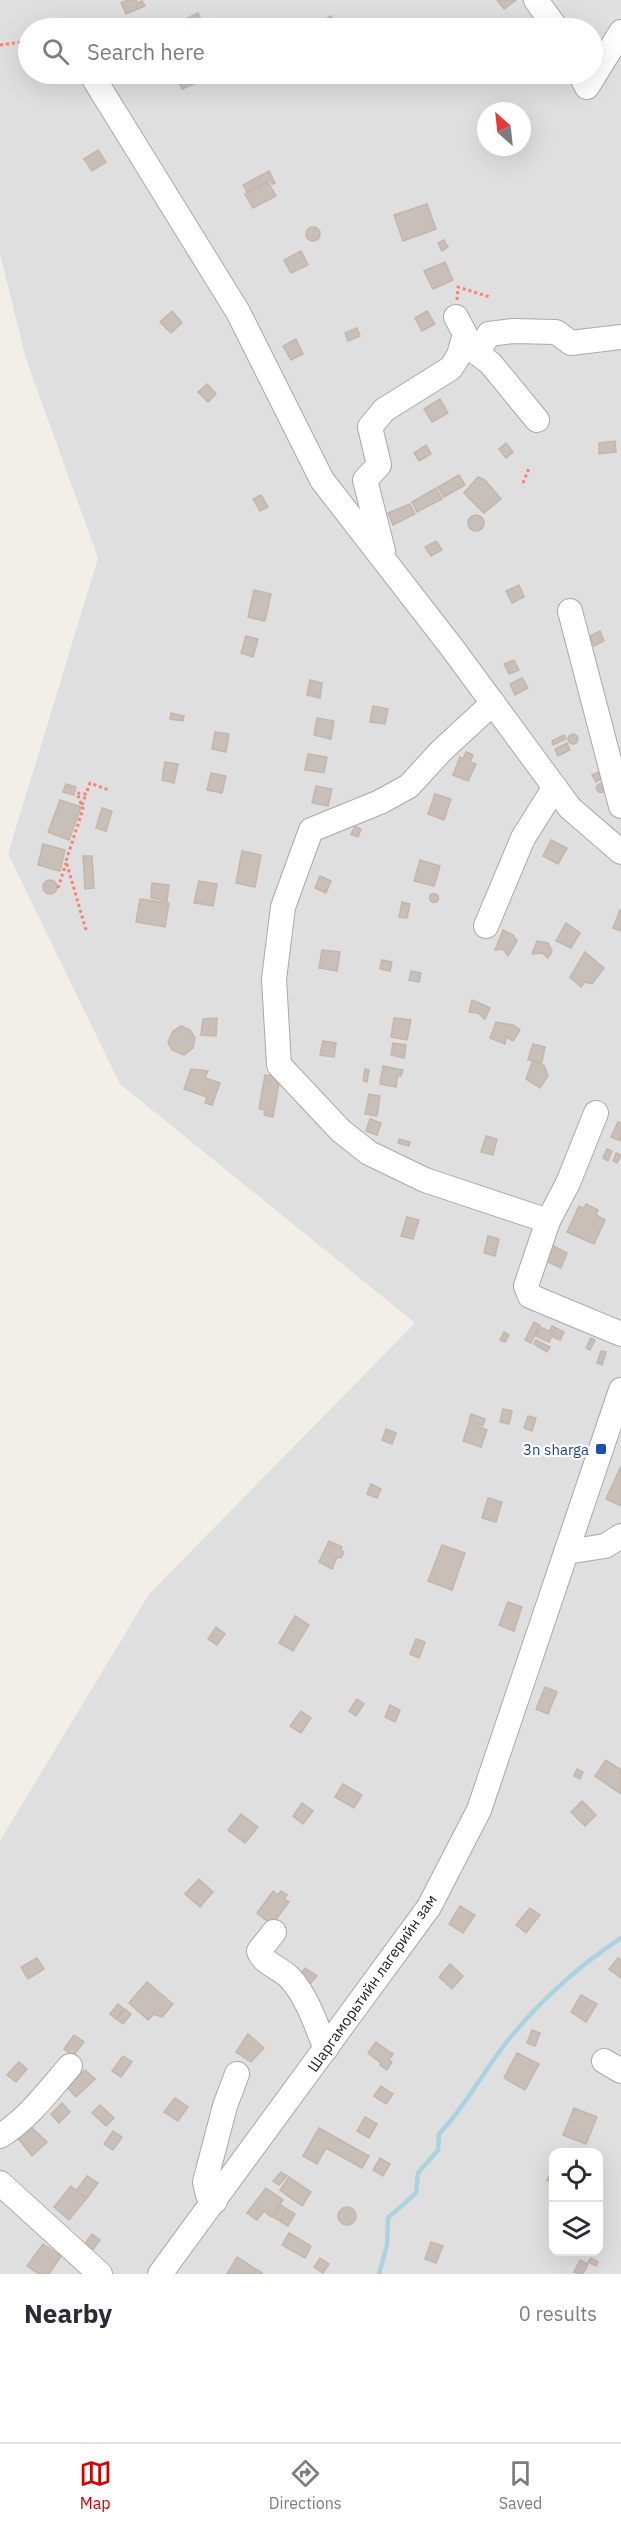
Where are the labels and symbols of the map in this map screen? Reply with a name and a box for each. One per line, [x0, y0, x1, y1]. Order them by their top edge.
north arrow [477, 102, 531, 156]
place label: 3n sharga [523, 1440, 589, 1459]
marker: 3n sharga [594, 1442, 608, 1456]
street label: Шаргаморьтийн лагерийн зам [303, 1891, 441, 2075]

